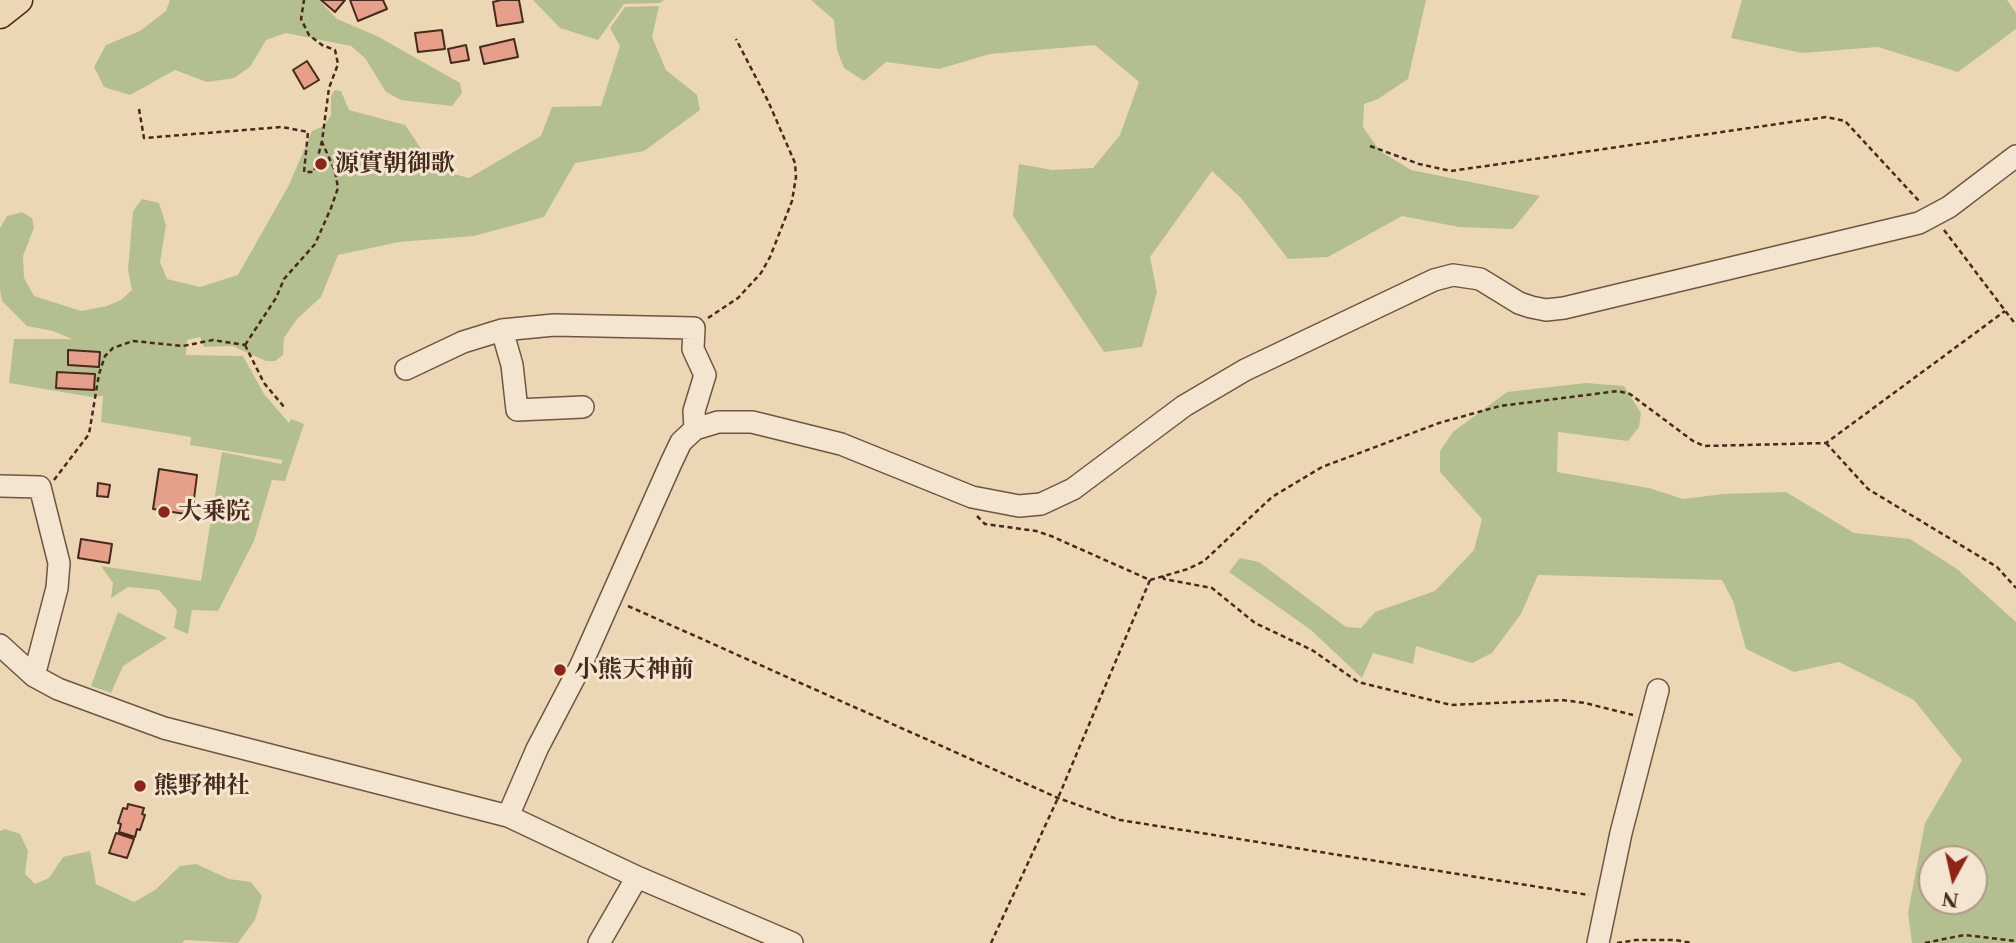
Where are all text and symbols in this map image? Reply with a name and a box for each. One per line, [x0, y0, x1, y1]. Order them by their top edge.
place label: 源實朝御歌 [335, 150, 455, 178]
marker: 源實朝御歌 [313, 156, 329, 172]
place label: 大乗院 [178, 498, 250, 526]
marker: 大乗院 [156, 504, 172, 520]
place label: 小熊天神前 [574, 656, 694, 684]
marker: 小熊天神前 [552, 662, 568, 678]
place label: 熊野神社 [154, 772, 250, 800]
marker: 熊野神社 [132, 778, 148, 794]
north arrow [1918, 845, 1988, 915]
text: N [1941, 887, 1960, 912]

